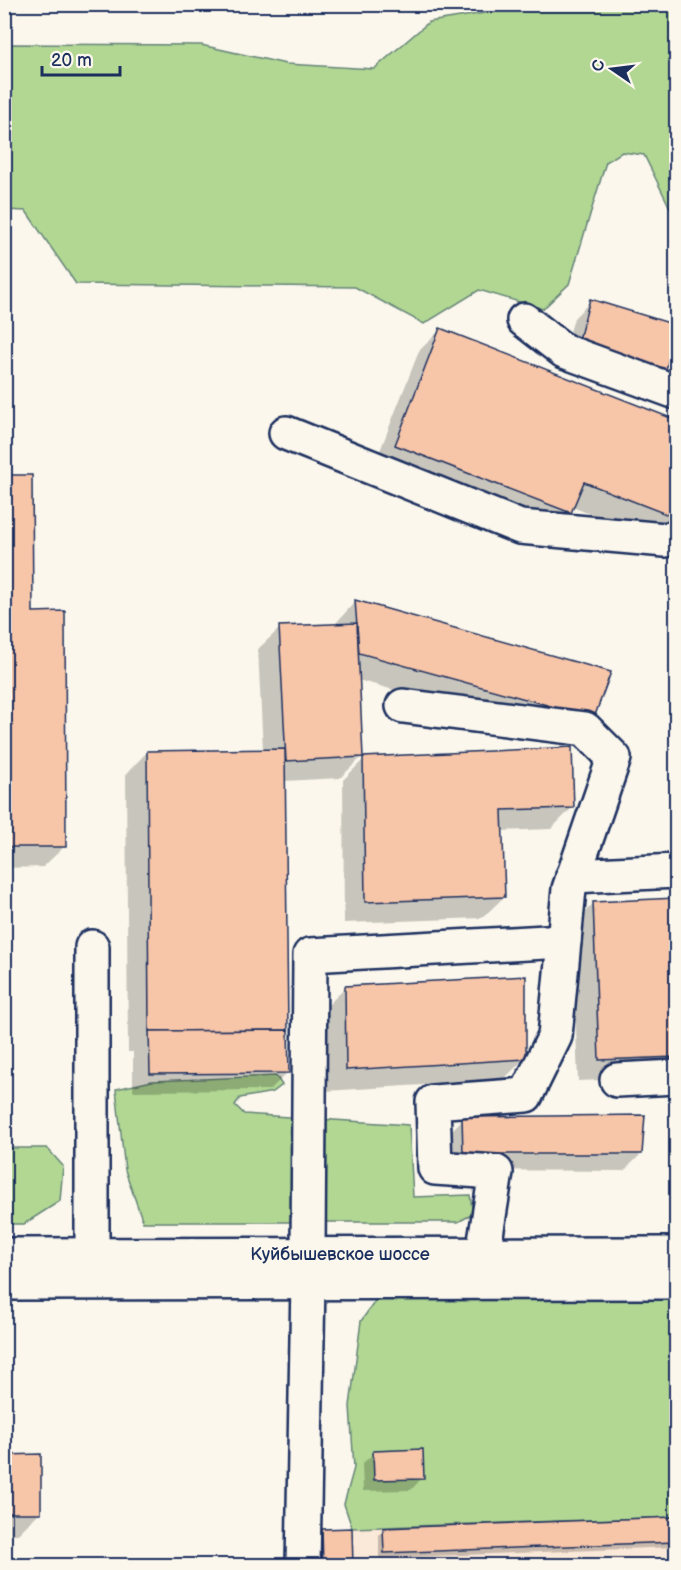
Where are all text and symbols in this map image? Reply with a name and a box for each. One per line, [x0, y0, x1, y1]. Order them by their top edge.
scale bar [42, 39, 120, 77]
north arrow [582, 39, 642, 99]
text: 20 m [51, 50, 92, 71]
text: С [588, 58, 609, 73]
street label: Куйбышевское шоссе [250, 1244, 430, 1265]

